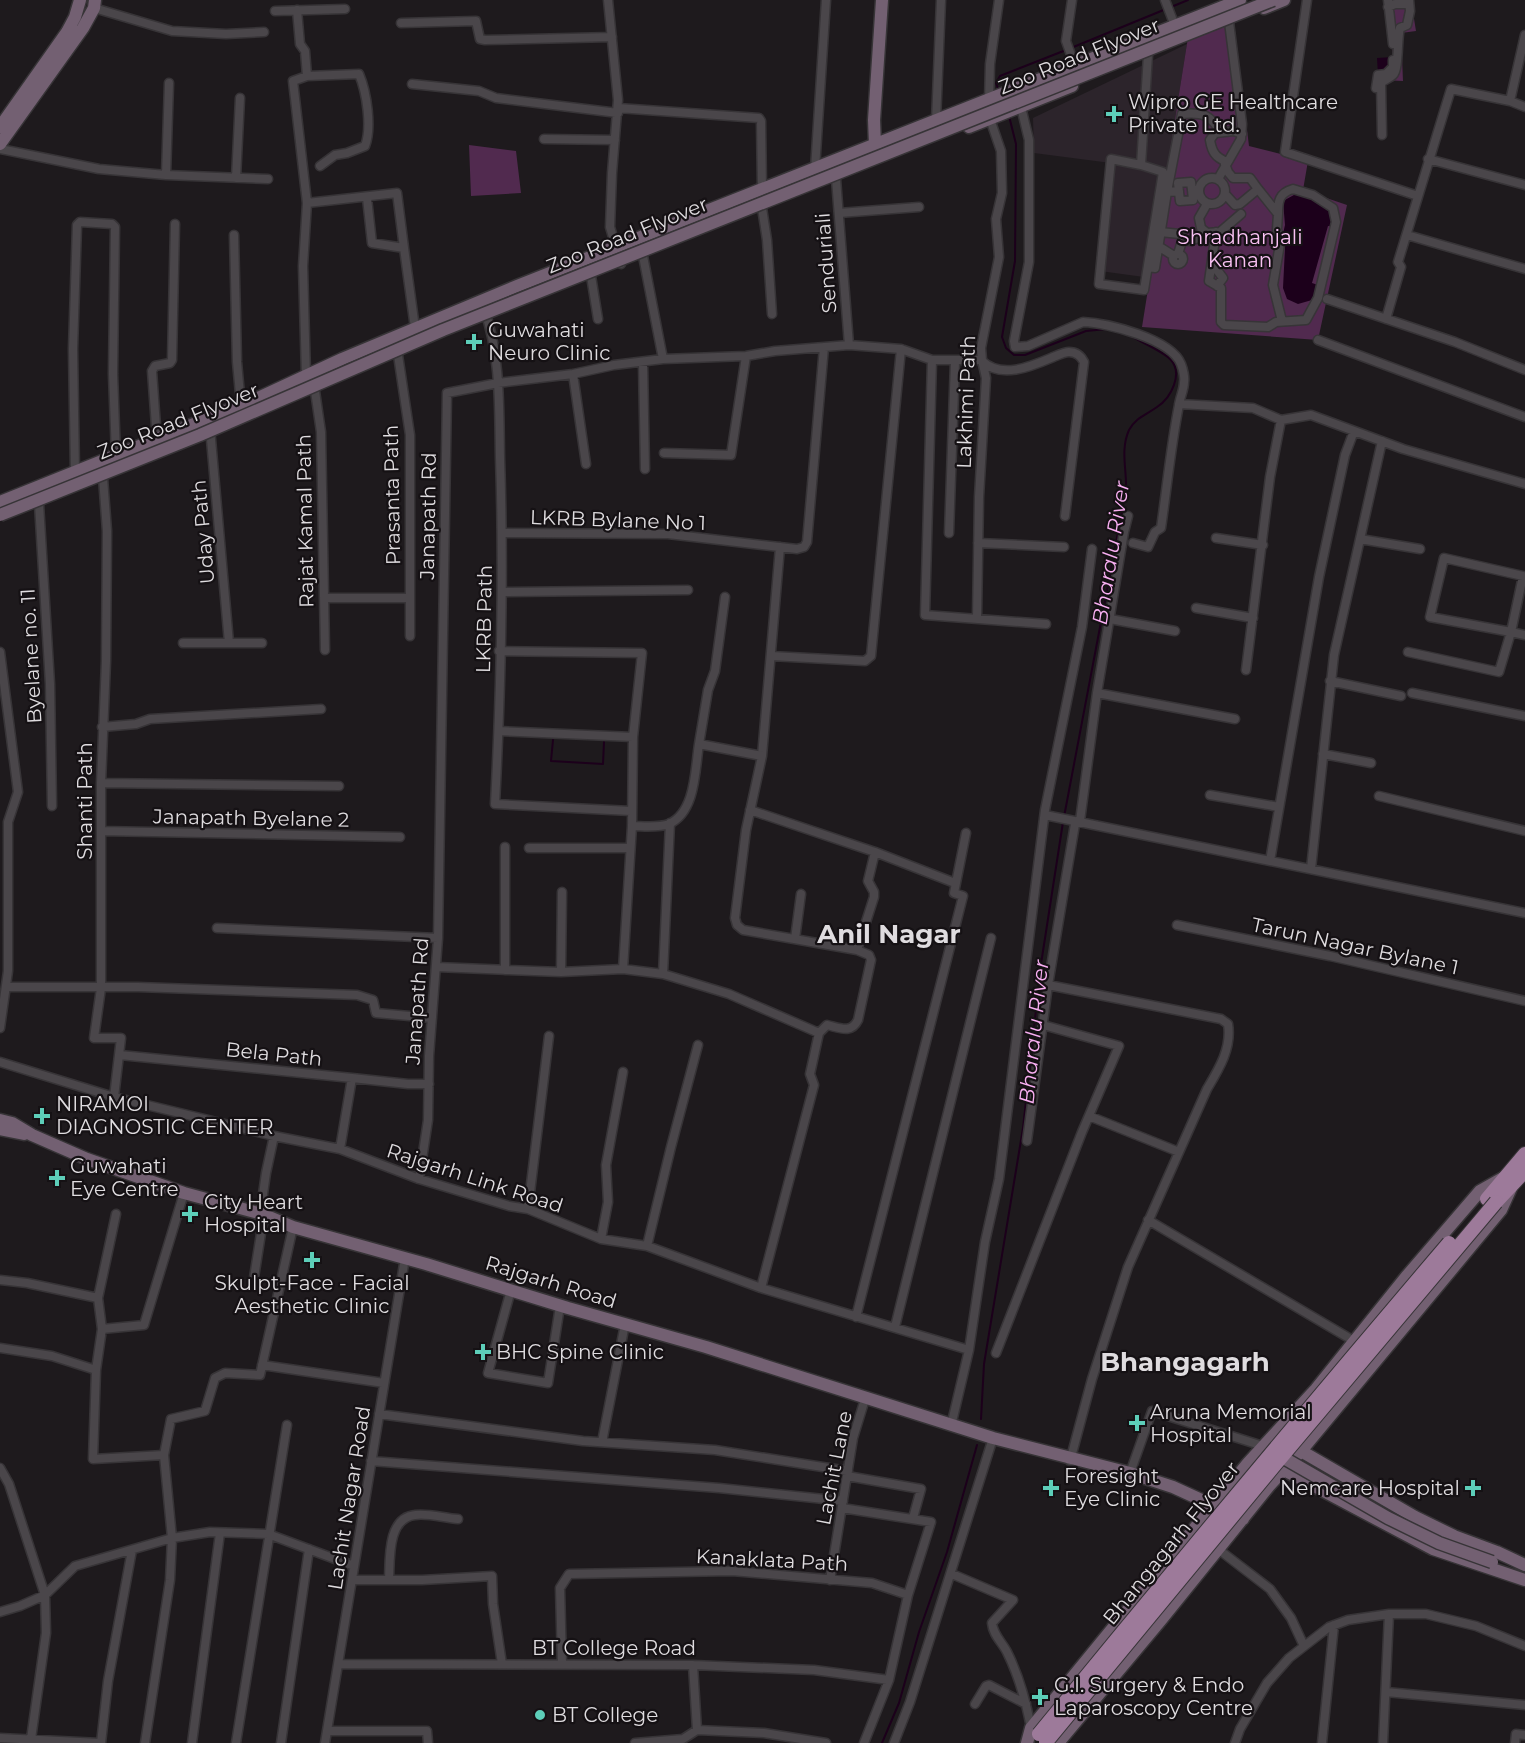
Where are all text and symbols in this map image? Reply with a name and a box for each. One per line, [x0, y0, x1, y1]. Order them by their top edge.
street label: Zoo Road Flyover [995, 13, 1163, 99]
place label: Wipro GE Healthcare Private Ltd. [1128, 90, 1338, 137]
marker: Wipro GE Healthcare Private Ltd. [1105, 105, 1123, 123]
street label: Zoo Road Flyover [543, 192, 711, 278]
street label: Senduriali [811, 212, 841, 314]
park label: Shradhanjali Kanan [1177, 225, 1303, 272]
place label: Guwahati Neuro Clinic [488, 318, 610, 365]
marker: Guwahati Neuro Clinic [465, 333, 483, 351]
street label: Lakhimi Path [952, 335, 980, 469]
street label: Zoo Road Flyover [94, 378, 262, 464]
street label: Prasanta Path [379, 425, 405, 565]
street label: Rajat Kamal Path [291, 434, 319, 608]
street label: Janapath Rd [415, 452, 441, 581]
street label: Uday Path [186, 479, 220, 585]
water label: Bharalu River [1087, 479, 1134, 626]
street label: LKRB Bylane No 1 [530, 505, 706, 535]
street label: LKRB Path [471, 565, 497, 673]
street label: Byelane no. 11 [15, 588, 47, 724]
street label: Shanti Path [73, 742, 97, 860]
street label: Janapath Byelane 2 [152, 804, 349, 832]
street label: Tarun Nagar Bylane 1 [1249, 912, 1461, 980]
district label: Anil Nagar [816, 918, 961, 950]
street label: Janapath Rd [401, 937, 433, 1066]
water label: Bharalu River [1013, 958, 1054, 1105]
street label: Bela Path [224, 1037, 324, 1071]
place label: NIRAMOI DIAGNOSTIC CENTER [56, 1092, 273, 1139]
marker: NIRAMOI DIAGNOSTIC CENTER [33, 1107, 51, 1125]
street label: Rajgarh Link Road [384, 1138, 566, 1218]
place label: Guwahati Eye Centre [70, 1154, 179, 1201]
marker: Guwahati Eye Centre [48, 1169, 66, 1187]
place label: City Heart Hospital [204, 1190, 303, 1237]
marker: City Heart Hospital [181, 1205, 199, 1223]
marker: Skulpt-Face - Facial Aesthetic Clinic [303, 1251, 321, 1269]
street label: Rajgarh Road [482, 1251, 620, 1313]
place label: Skulpt-Face - Facial Aesthetic Clinic [214, 1271, 410, 1318]
place label: BHC Spine Clinic [496, 1340, 664, 1364]
marker: BHC Spine Clinic [474, 1343, 492, 1361]
district label: Bhangagarh [1100, 1346, 1270, 1378]
place label: Aruna Memorial Hospital [1150, 1400, 1312, 1447]
street label: Lachit Nagar Road [323, 1404, 375, 1592]
street label: Lachit Lane [811, 1409, 857, 1527]
marker: Aruna Memorial Hospital [1128, 1414, 1146, 1432]
street label: Bhangagarh Flyover [1098, 1457, 1244, 1629]
place label: Foresight Eye Clinic [1064, 1464, 1160, 1511]
place label: Nemcare Hospital [1280, 1476, 1460, 1500]
marker: Foresight Eye Clinic [1042, 1479, 1060, 1497]
marker: Nemcare Hospital [1464, 1479, 1482, 1497]
street label: Kanaklata Path [695, 1544, 849, 1576]
street label: BT College Road [532, 1636, 696, 1660]
place label: G.I. Surgery & Endo Laparoscopy Centre [1054, 1673, 1253, 1720]
marker: G.I. Surgery & Endo Laparoscopy Centre [1031, 1688, 1049, 1706]
place label: BT College [552, 1703, 658, 1727]
marker: BT College [533, 1708, 547, 1722]

